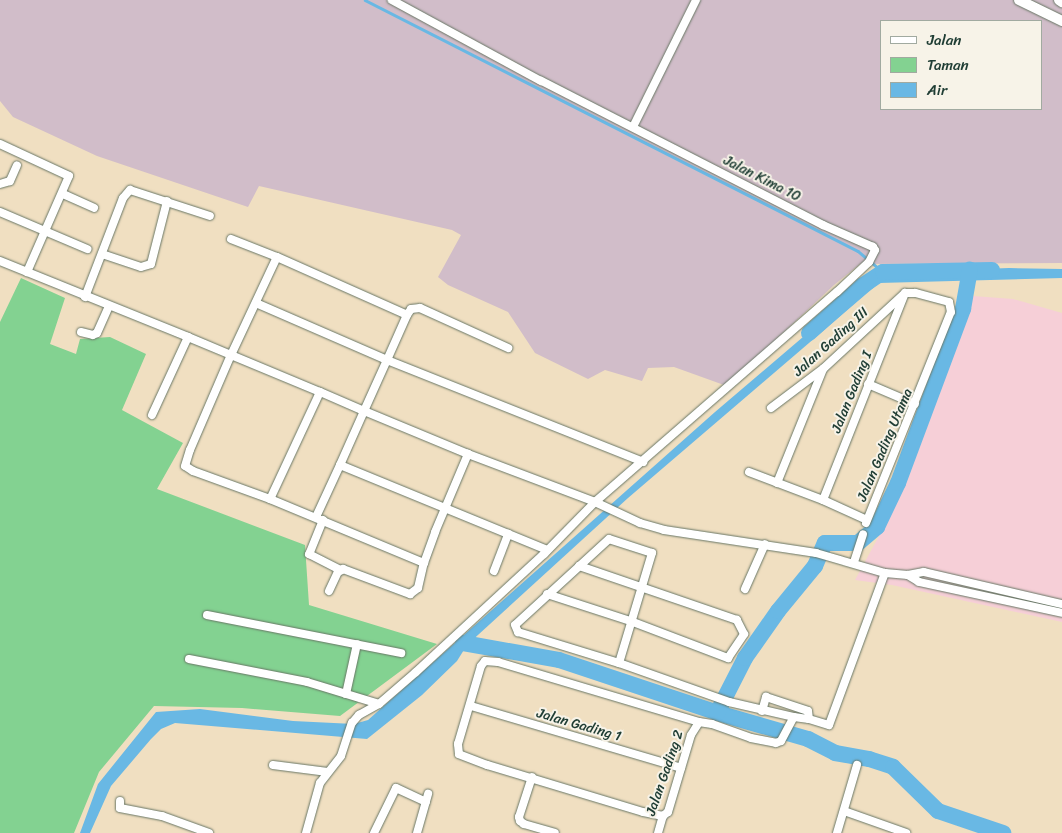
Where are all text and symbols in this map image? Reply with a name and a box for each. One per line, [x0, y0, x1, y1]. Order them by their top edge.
legend [880, 20, 1042, 110]
text: Jalan [927, 27, 961, 53]
text: Taman [927, 52, 969, 78]
text: Air [927, 77, 947, 103]
street label: Jalan Kima 10 [721, 152, 803, 206]
street label: Jalan Gading III [790, 304, 872, 380]
street label: Jalan Gading I [828, 349, 876, 435]
street label: Jalan Gading Utama [854, 386, 916, 504]
street label: Jalan Gading 1 [535, 705, 623, 745]
street label: Jalan Gading 2 [643, 728, 687, 818]

